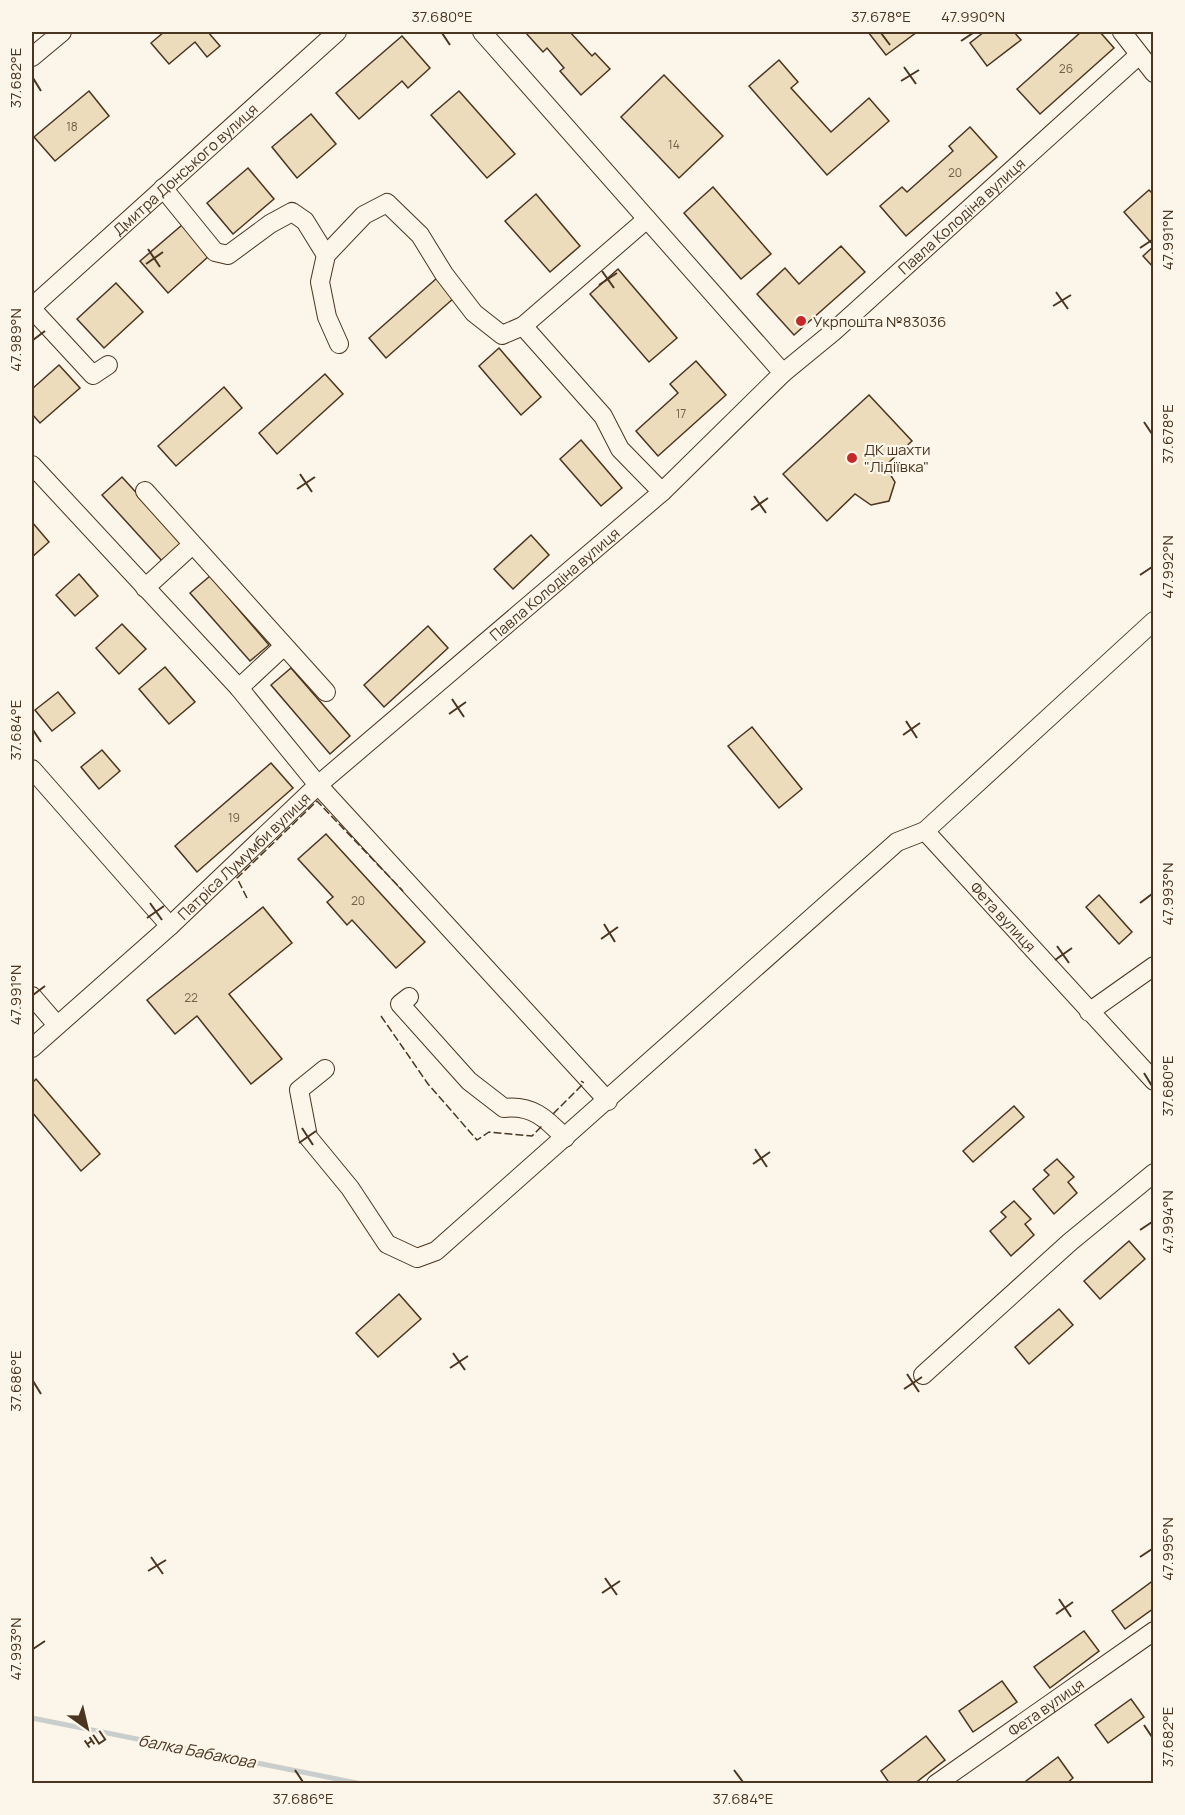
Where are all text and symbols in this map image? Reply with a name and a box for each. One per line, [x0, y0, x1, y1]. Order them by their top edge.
text: 37.680°E [411, 6, 473, 27]
text: 37.678°E [851, 6, 911, 27]
text: 47.990°N [941, 6, 1005, 27]
text: 37.682°E [5, 48, 26, 108]
house number: 26 [1059, 60, 1073, 77]
street label: Дмитра Донського вулиця [108, 98, 262, 240]
house number: 18 [66, 118, 78, 135]
house number: 14 [668, 136, 680, 153]
street label: Павла Колодіна вулиця [893, 153, 1029, 279]
house number: 20 [948, 164, 962, 181]
text: 47.991°N [1157, 210, 1178, 270]
text: 47.989°N [5, 308, 26, 372]
place label: Укрпошта №83036 [813, 311, 946, 332]
marker: Укрпошта №83036 [794, 314, 808, 328]
text: 37.678°E [1157, 404, 1178, 464]
house number: 17 [676, 405, 686, 422]
place label: ДК шахти "Лідіївка" [864, 439, 930, 477]
marker: ДК шахти "Лідіївка" [845, 451, 859, 465]
street label: Павла Колодіна вулиця [485, 522, 624, 645]
text: 47.992°N [1157, 535, 1178, 599]
text: 37.684°E [5, 700, 26, 760]
street label: Патріса Лумумби вулиця [173, 787, 315, 924]
house number: 19 [228, 809, 240, 826]
text: 47.993°N [1157, 862, 1178, 926]
street label: Фета вулиця [966, 877, 1041, 956]
house number: 20 [351, 892, 365, 909]
text: 47.991°N [5, 965, 26, 1025]
house number: 22 [184, 989, 198, 1006]
text: 37.680°E [1157, 1055, 1178, 1117]
text: 47.994°N [1157, 1190, 1178, 1254]
text: 37.686°E [5, 1350, 26, 1412]
text: 47.995°N [1157, 1517, 1178, 1581]
text: 47.993°N [5, 1617, 26, 1681]
street label: Фета вулиця [1003, 1673, 1088, 1741]
north arrow [57, 1698, 117, 1758]
text: 37.682°E [1157, 1707, 1178, 1767]
text: Пн [80, 1725, 110, 1756]
water label: балка Бабакова [137, 1729, 259, 1773]
text: 37.686°E [272, 1788, 334, 1809]
text: 37.684°E [713, 1788, 773, 1809]

